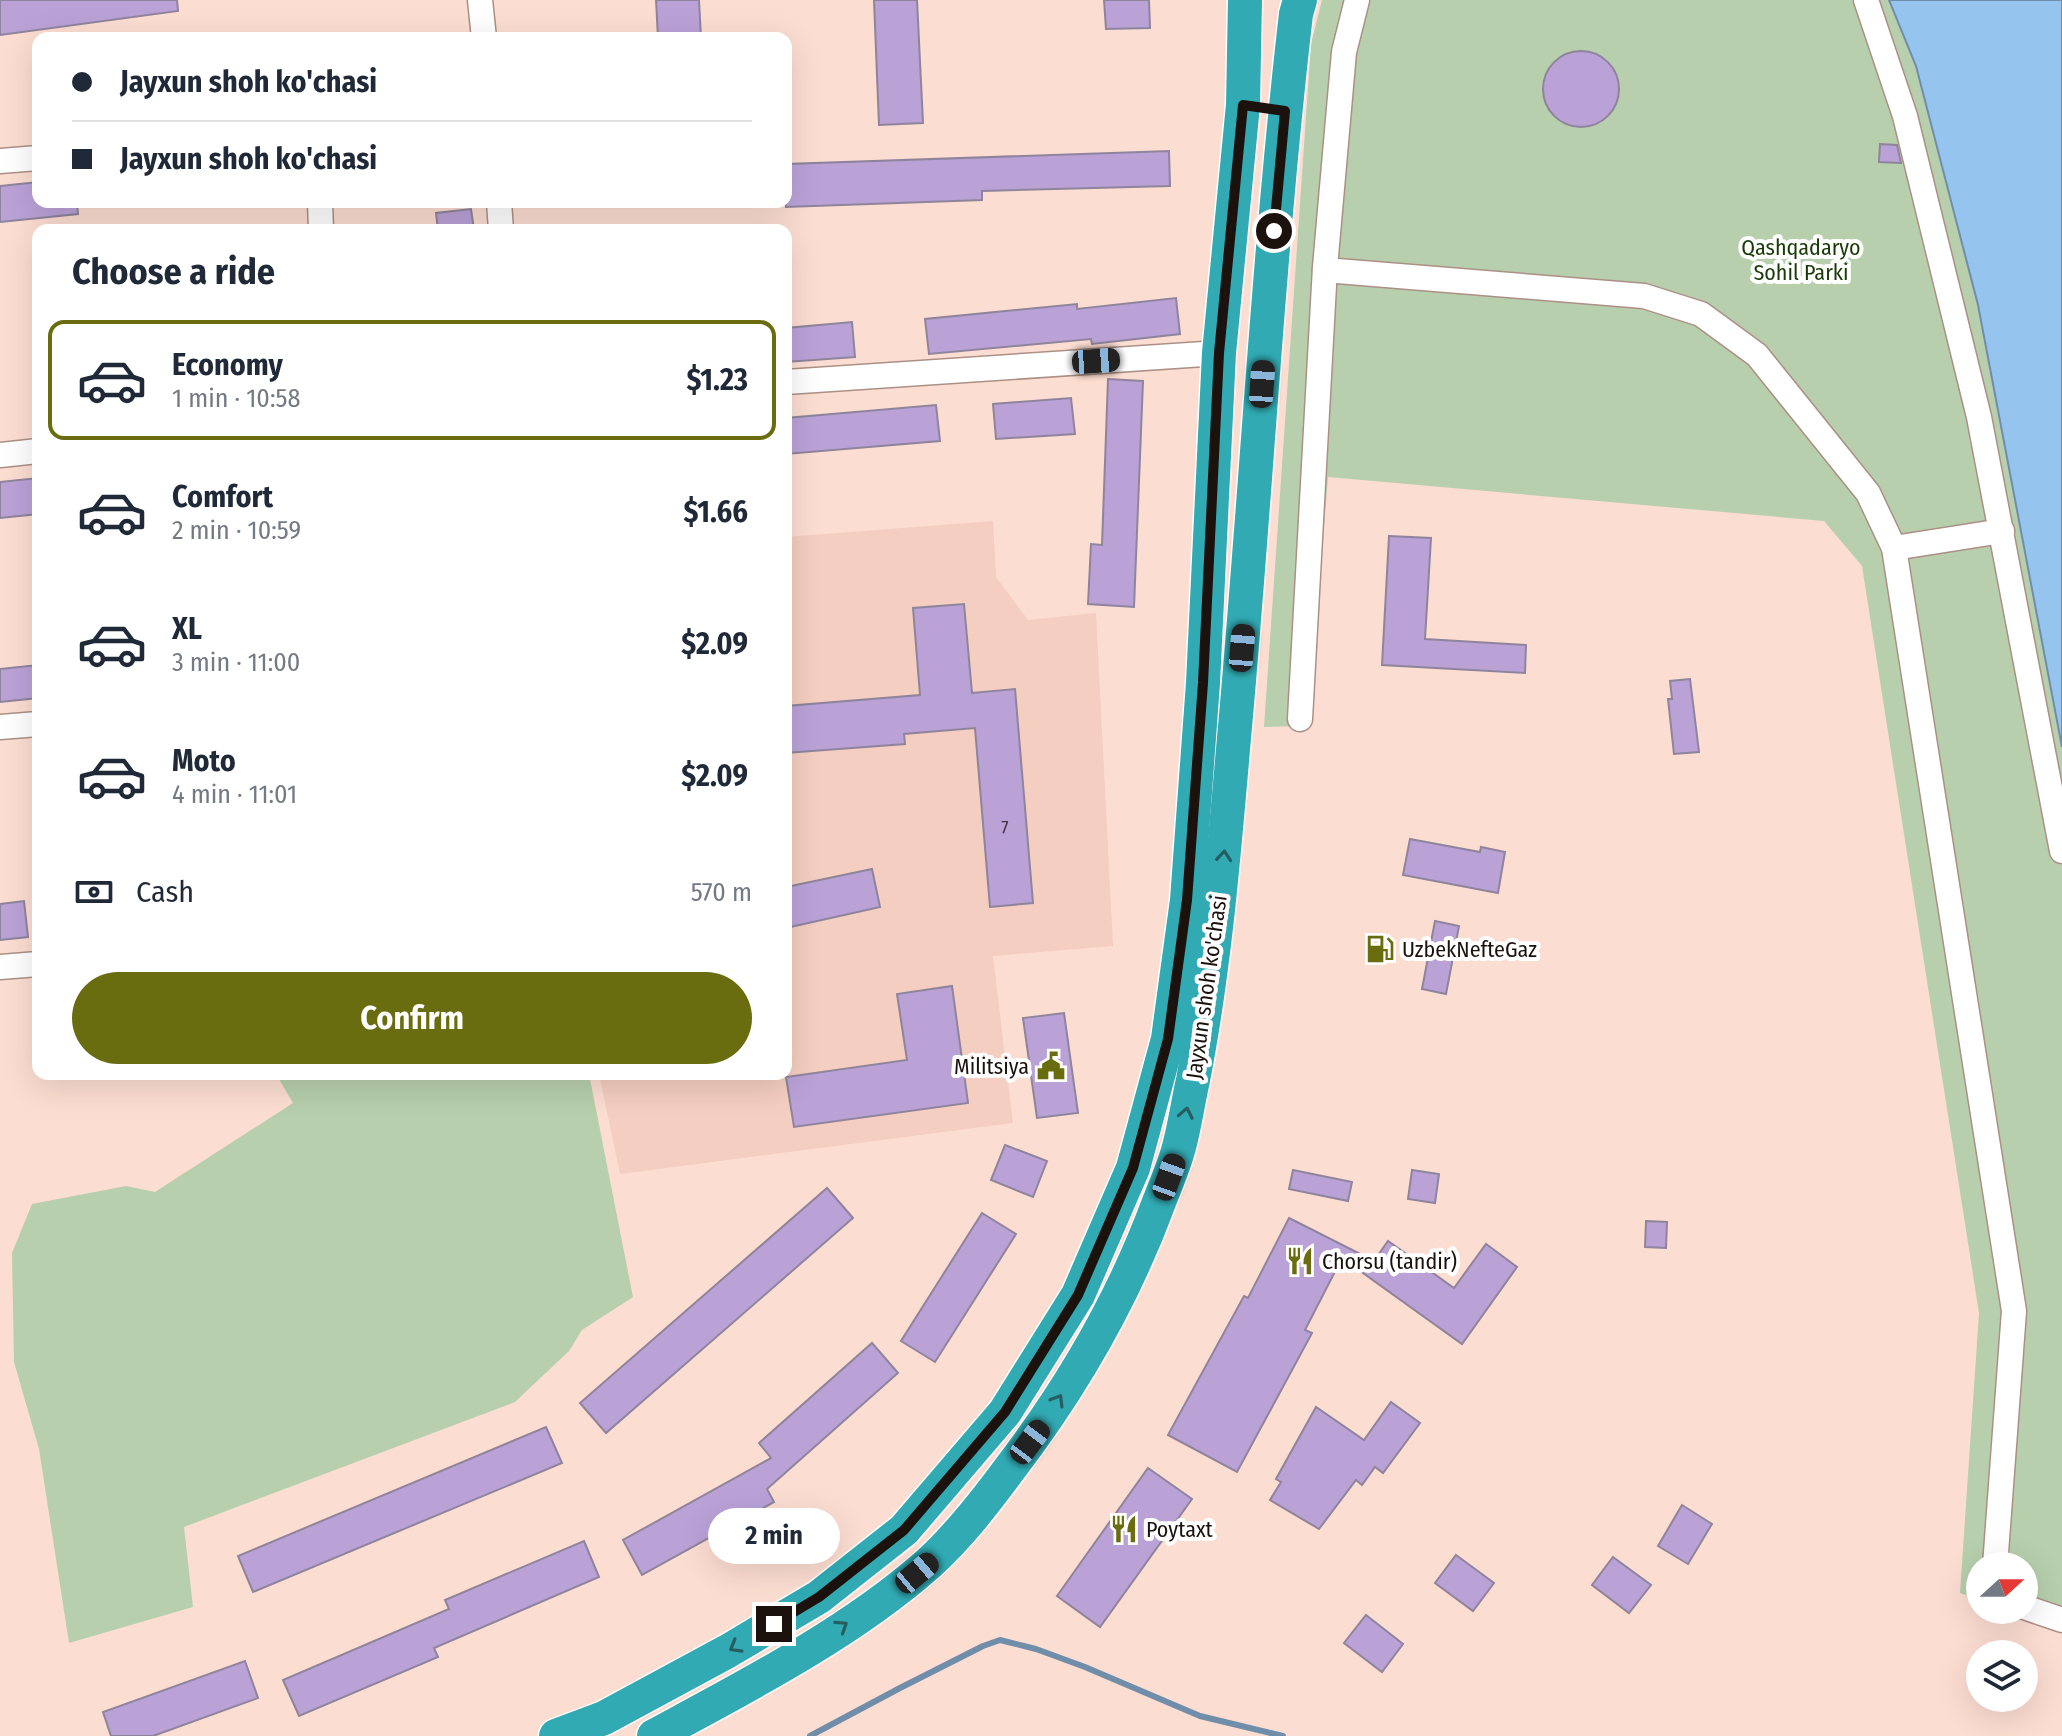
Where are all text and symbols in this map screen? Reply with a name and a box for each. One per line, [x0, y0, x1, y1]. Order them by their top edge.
text: Jayxun shoh ko'chasi [120, 64, 377, 100]
text: Jayxun shoh ko'chasi [120, 141, 377, 177]
route start [1256, 213, 1292, 249]
park label: Qashqadaryo Sohil Parki [1741, 234, 1861, 286]
text: Choose a ride [72, 250, 275, 294]
icon: car [76, 344, 148, 416]
text: Economy [172, 347, 283, 383]
car [1071, 347, 1121, 375]
car [1248, 359, 1276, 409]
text: $1.23 [687, 362, 748, 398]
text: 1 min · 10:58 [172, 383, 300, 414]
icon: car [76, 476, 148, 548]
text: Comfort [172, 479, 273, 515]
text: $1.66 [684, 494, 748, 530]
text: 2 min · 10:59 [172, 515, 301, 546]
icon: car [76, 608, 148, 680]
text: XL [172, 611, 202, 647]
car [1228, 623, 1256, 673]
text: $2.09 [681, 626, 748, 662]
text: 3 min · 11:00 [172, 647, 300, 678]
icon: car [76, 740, 148, 812]
text: Moto [172, 743, 236, 779]
text: $2.09 [681, 758, 748, 794]
text: 4 min · 11:01 [172, 779, 297, 810]
house number: 7 [1001, 817, 1009, 839]
one-way arrow [1215, 849, 1232, 862]
icon: cash [72, 870, 116, 914]
text: Cash [136, 874, 194, 910]
text: 570 m [691, 877, 752, 908]
street label: Jayxun shoh ko'chasi [1180, 893, 1233, 1081]
fuel station icon: UzbekNefteGaz [1365, 934, 1395, 964]
place label: UzbekNefteGaz [1402, 936, 1537, 963]
button: Confirm [72, 972, 752, 1064]
public building icon: Militsiya [1036, 1051, 1066, 1081]
place label: Militsiya [954, 1053, 1029, 1080]
one-way arrow [1177, 1107, 1194, 1120]
car [1150, 1150, 1188, 1204]
restaurant icon: Chorsu (tandir) [1285, 1246, 1315, 1276]
place label: Chorsu (tandir) [1322, 1248, 1457, 1275]
one-way arrow [1048, 1394, 1064, 1409]
car [1006, 1416, 1054, 1468]
callout: 2 min [708, 1508, 840, 1564]
restaurant icon: Poytaxt [1109, 1514, 1139, 1544]
place label: Poytaxt [1146, 1516, 1214, 1543]
text: 2 min [745, 1520, 803, 1551]
car [891, 1548, 943, 1598]
north arrow [1966, 1552, 2038, 1624]
map controls [1966, 1552, 2038, 1712]
route end [756, 1606, 792, 1642]
one-way arrow [833, 1621, 848, 1636]
one-way arrow [729, 1637, 744, 1653]
button: layers [1966, 1640, 2038, 1712]

